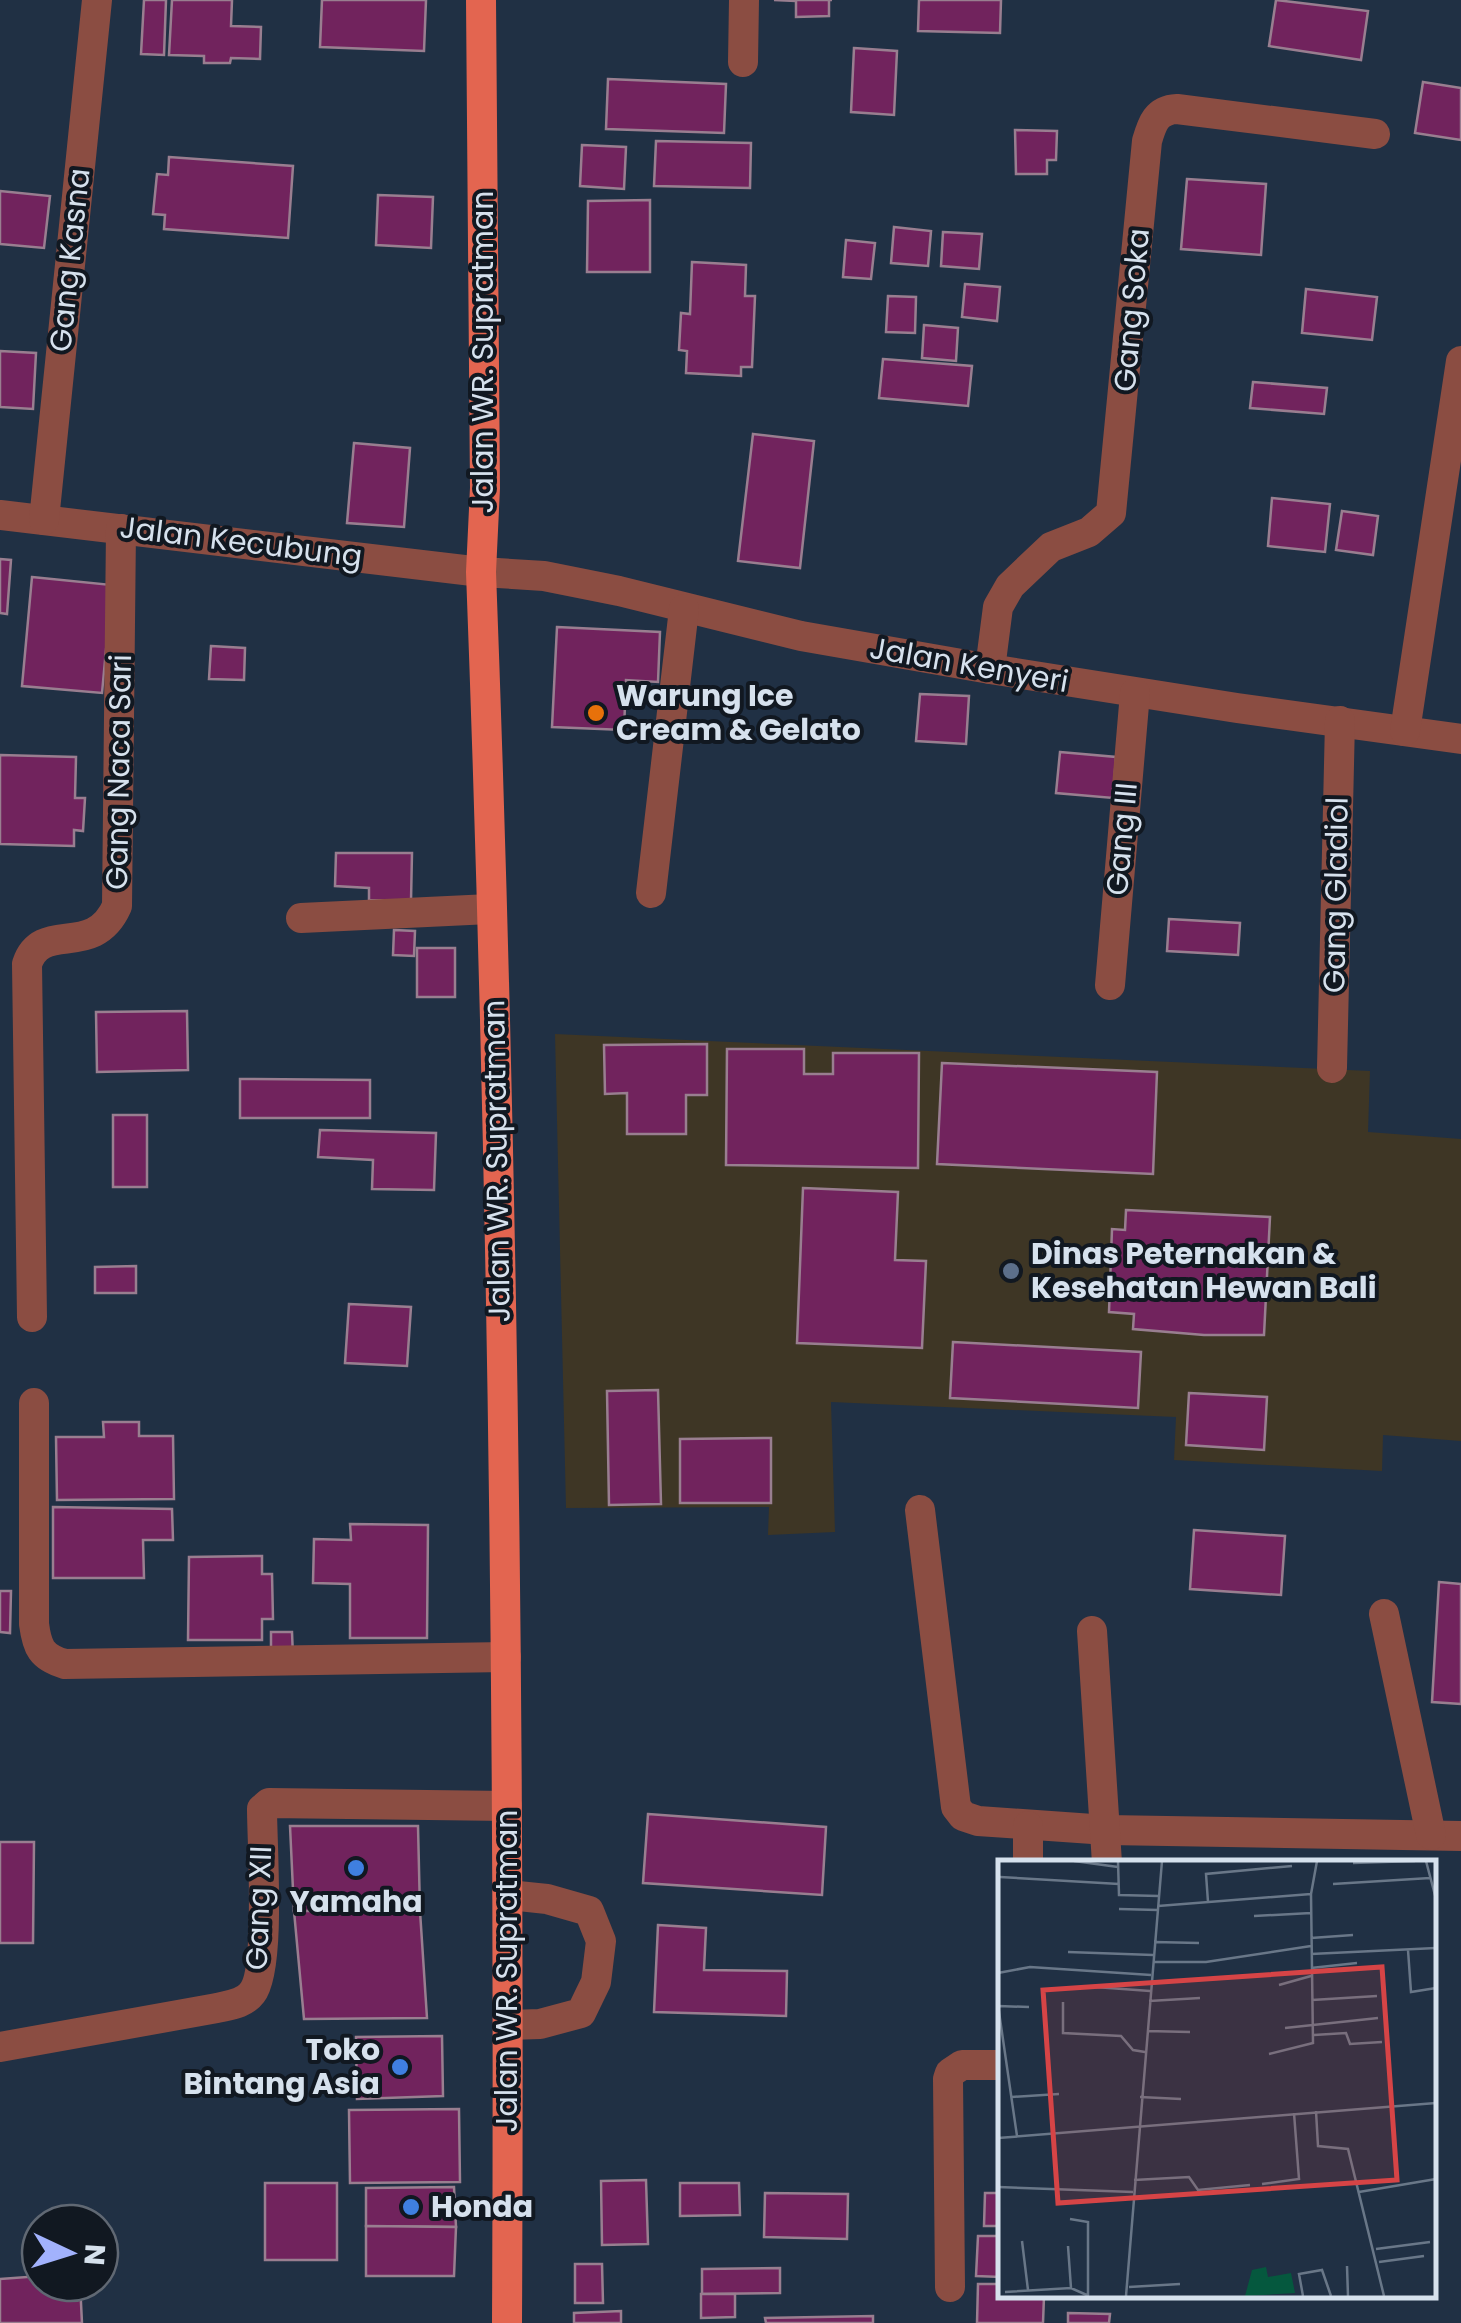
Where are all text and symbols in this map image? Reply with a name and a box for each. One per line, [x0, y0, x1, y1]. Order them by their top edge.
street label: Gang Kasna [38, 166, 101, 354]
street label: Jalan WR. Supratman [461, 191, 504, 513]
street label: Gang Soka [1103, 227, 1160, 393]
street label: Jalan Kecubung [117, 505, 365, 578]
street label: Jalan Kenyeri [866, 626, 1072, 703]
street label: Gang Naca Sari [95, 654, 142, 890]
place label: Warung Ice Cream & Gelato [616, 674, 861, 751]
marker: Warung Ice Cream & Gelato [585, 702, 607, 724]
street label: Gang III [1095, 781, 1148, 897]
street label: Gang Gladiol [1312, 796, 1359, 994]
street label: Jalan WR. Supratman [472, 999, 521, 1323]
place label: Dinas Peternakan & Kesehatan Hewan Bali [1031, 1232, 1377, 1309]
marker: Dinas Peternakan & Kesehatan Hewan Bali [1000, 1260, 1022, 1282]
street label: Jalan WR. Supratman [485, 1810, 528, 2132]
street label: Gang XII [235, 1845, 282, 1971]
marker: Yamaha [345, 1857, 367, 1879]
inset map [998, 1860, 1436, 2298]
place label: Yamaha [289, 1880, 423, 1923]
place label: Toko Bintang Asia [184, 2028, 380, 2105]
marker: Toko Bintang Asia [389, 2056, 411, 2078]
place label: Honda [431, 2185, 533, 2228]
marker: Honda [400, 2196, 422, 2218]
north arrow [20, 2203, 120, 2303]
text: N [74, 2243, 115, 2267]

